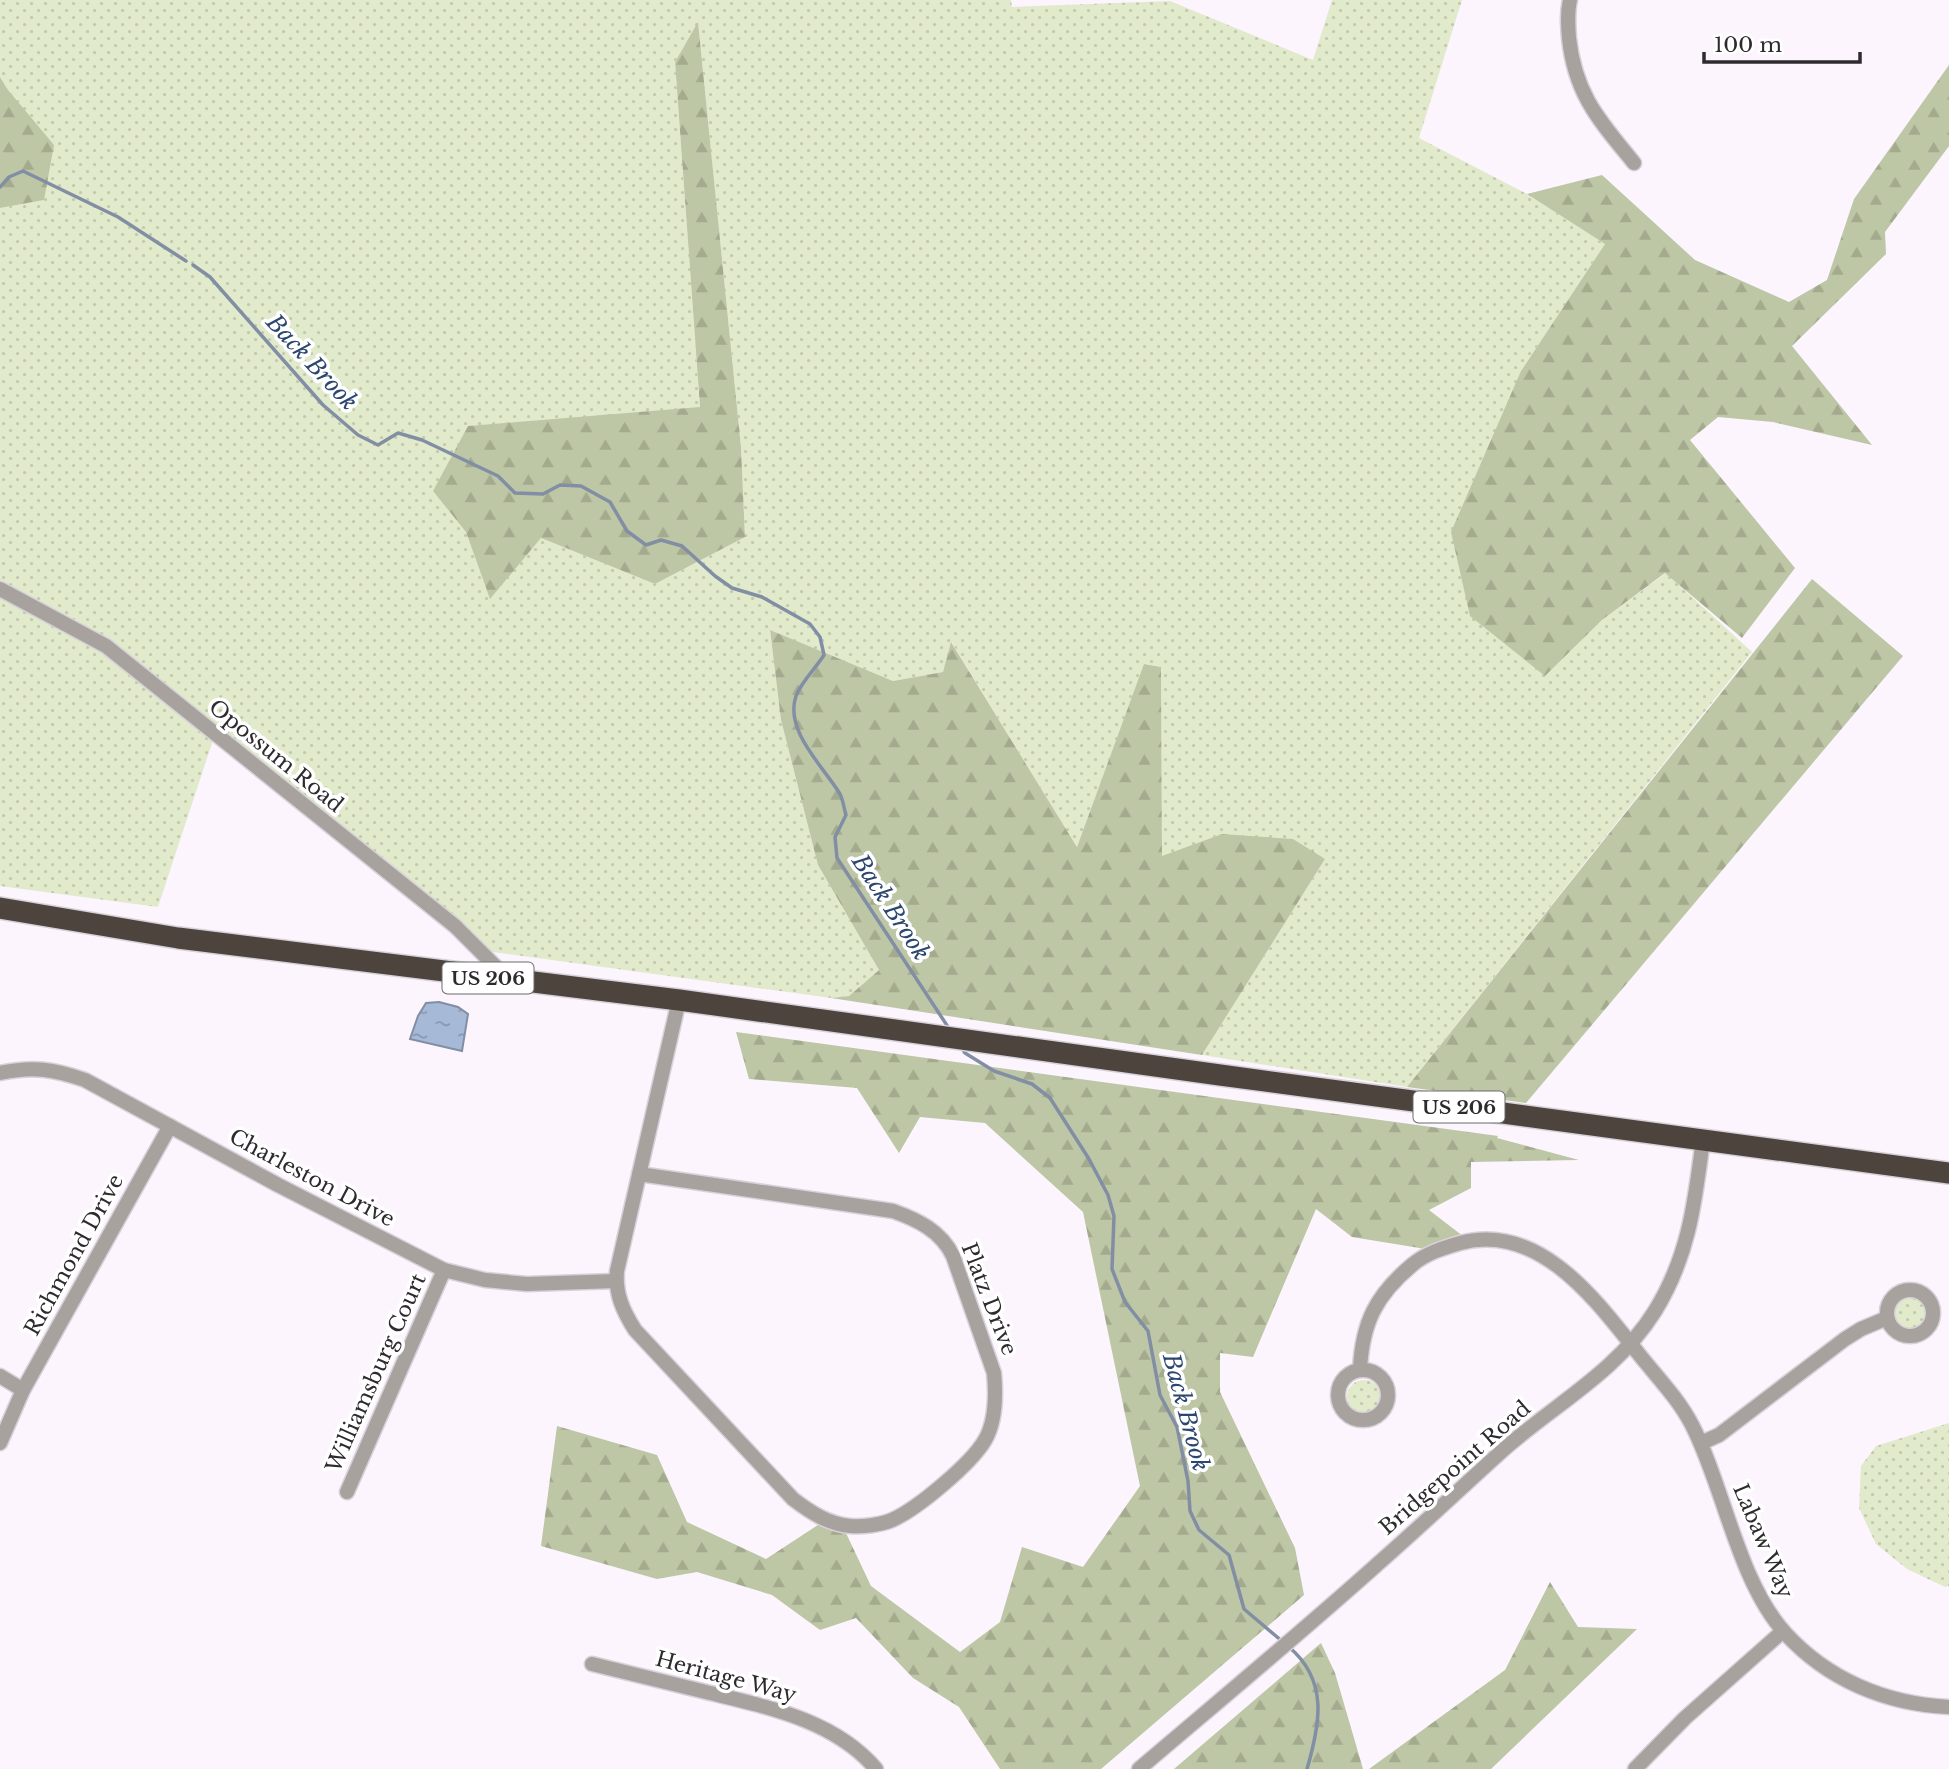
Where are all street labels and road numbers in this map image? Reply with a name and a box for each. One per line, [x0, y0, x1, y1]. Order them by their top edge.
street label: Opossum Road [204, 694, 348, 818]
road number: US 206 [442, 962, 534, 994]
road number: US 206 [1414, 1092, 1504, 1122]
street label: Charleston Drive [225, 1123, 399, 1233]
street label: Richmond Drive [19, 1170, 129, 1340]
street label: Platz Drive [956, 1239, 1022, 1359]
street label: Williamsburg Court [320, 1269, 432, 1477]
street label: Bridgepoint Road [1374, 1395, 1536, 1541]
street label: Labaw Way [1727, 1480, 1799, 1603]
street label: Heritage Way [653, 1646, 800, 1708]

